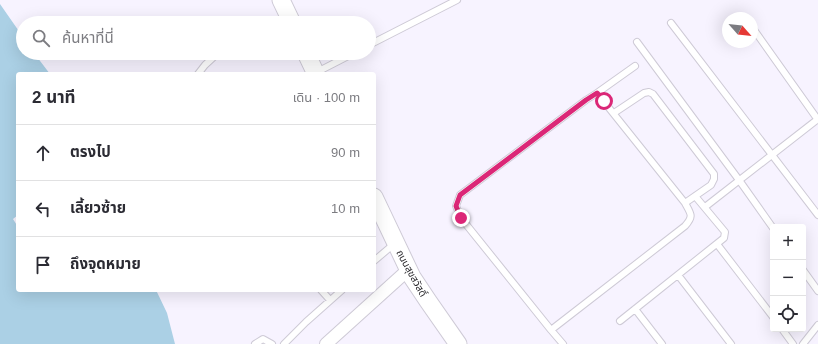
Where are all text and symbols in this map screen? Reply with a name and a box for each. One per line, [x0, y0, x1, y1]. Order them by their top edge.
north arrow [722, 12, 758, 48]
search box [16, 16, 376, 60]
icon: search [30, 27, 52, 49]
text: ค้นหาที่นี่ [62, 29, 114, 46]
text: 2 นาที [32, 88, 76, 107]
text: เดิน · 100 m [293, 90, 360, 105]
route start [595, 92, 613, 110]
icon: ahead [32, 142, 54, 164]
text: ตรงไป [70, 143, 111, 160]
text: 90 m [331, 145, 360, 160]
icon: left [32, 198, 54, 220]
text: เลี้ยวซ้าย [70, 199, 126, 216]
text: 10 m [331, 201, 360, 216]
route end [452, 209, 470, 227]
map controls [770, 224, 806, 332]
button: + [770, 224, 806, 260]
street label: ถนนสุขสวัสดิ์ [393, 248, 429, 299]
icon: arrive [32, 254, 54, 276]
text: ถึงจุดหมาย [70, 255, 141, 272]
button: − [770, 260, 806, 296]
button: locate [770, 296, 806, 332]

